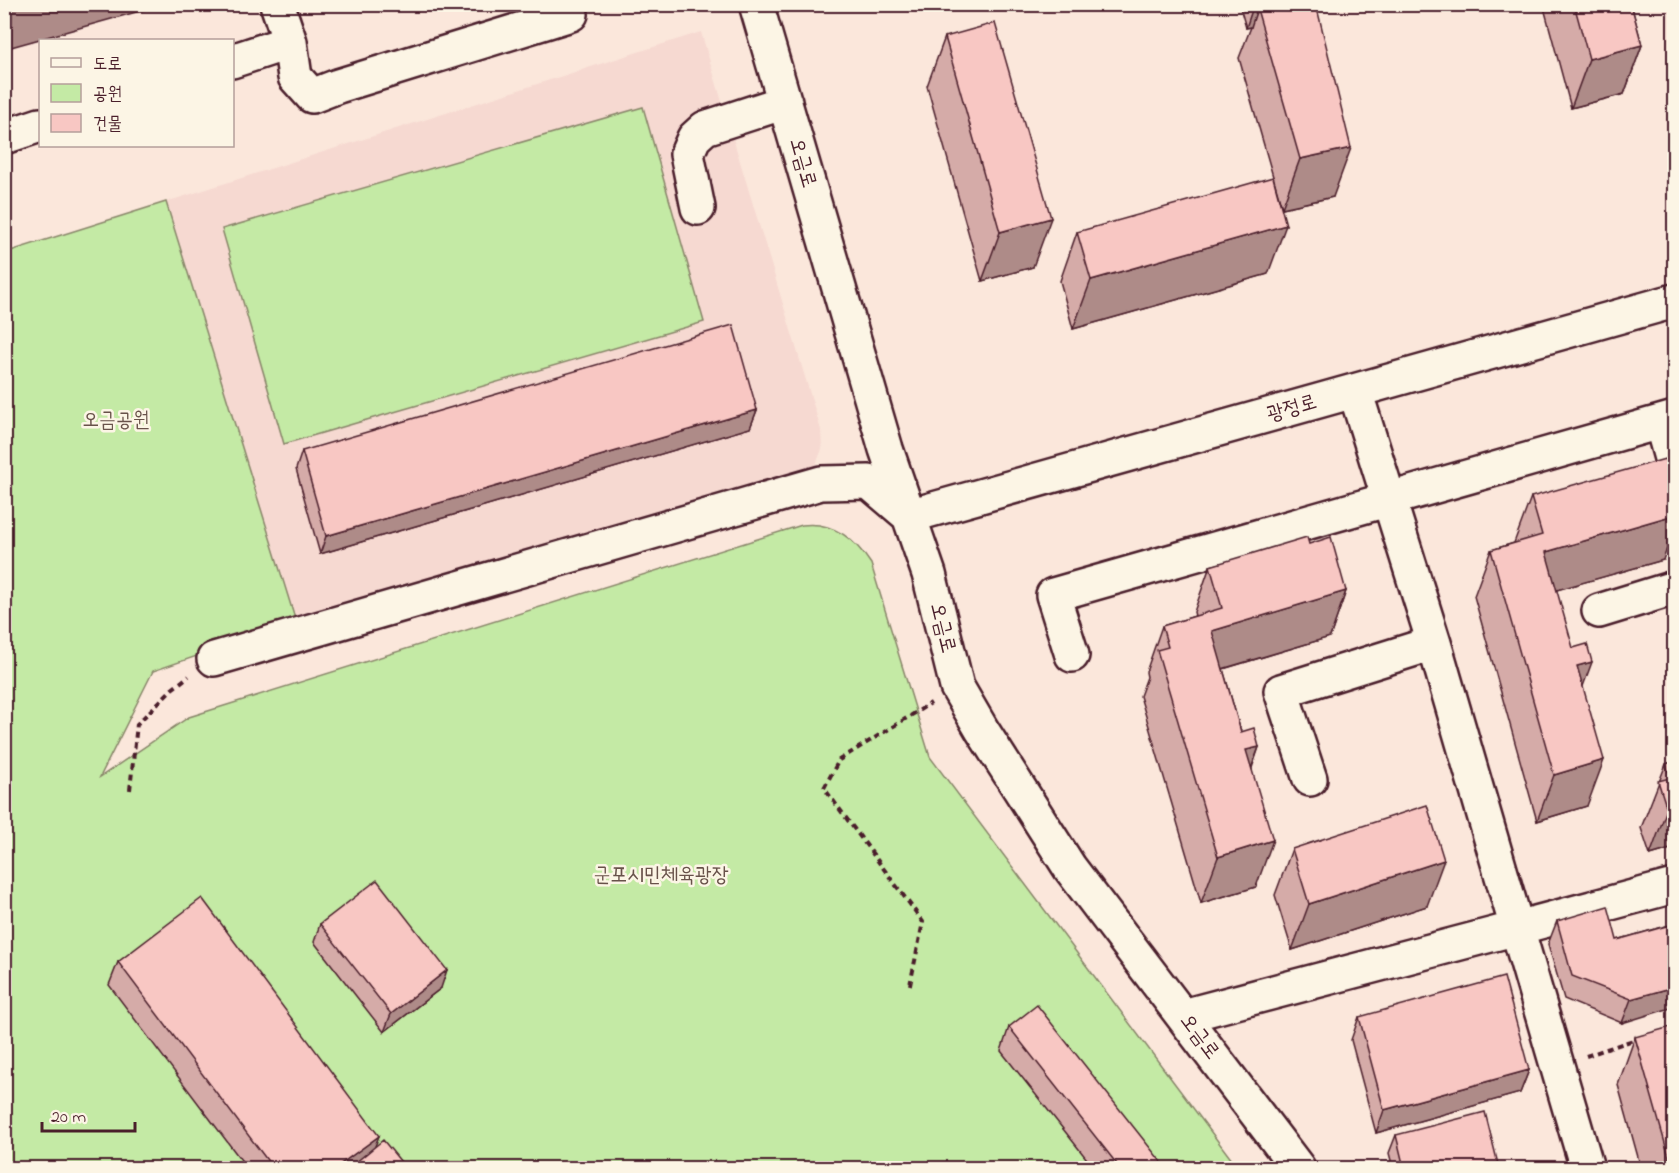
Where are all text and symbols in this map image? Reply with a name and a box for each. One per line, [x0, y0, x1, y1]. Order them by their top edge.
legend [39, 39, 234, 147]
text: 도로 [93, 52, 122, 78]
text: 공원 [93, 82, 122, 108]
text: 건물 [93, 112, 122, 138]
street label: 오금로 [781, 134, 823, 192]
street label: 광정로 [1263, 388, 1321, 430]
park label: 오금공원 [82, 406, 150, 436]
street label: 오금로 [921, 600, 963, 656]
park label: 군포시민체육광장 [593, 861, 729, 891]
street label: 오금로 [1172, 1008, 1226, 1066]
scale bar [42, 1095, 135, 1133]
text: 20 m [51, 1105, 86, 1131]

